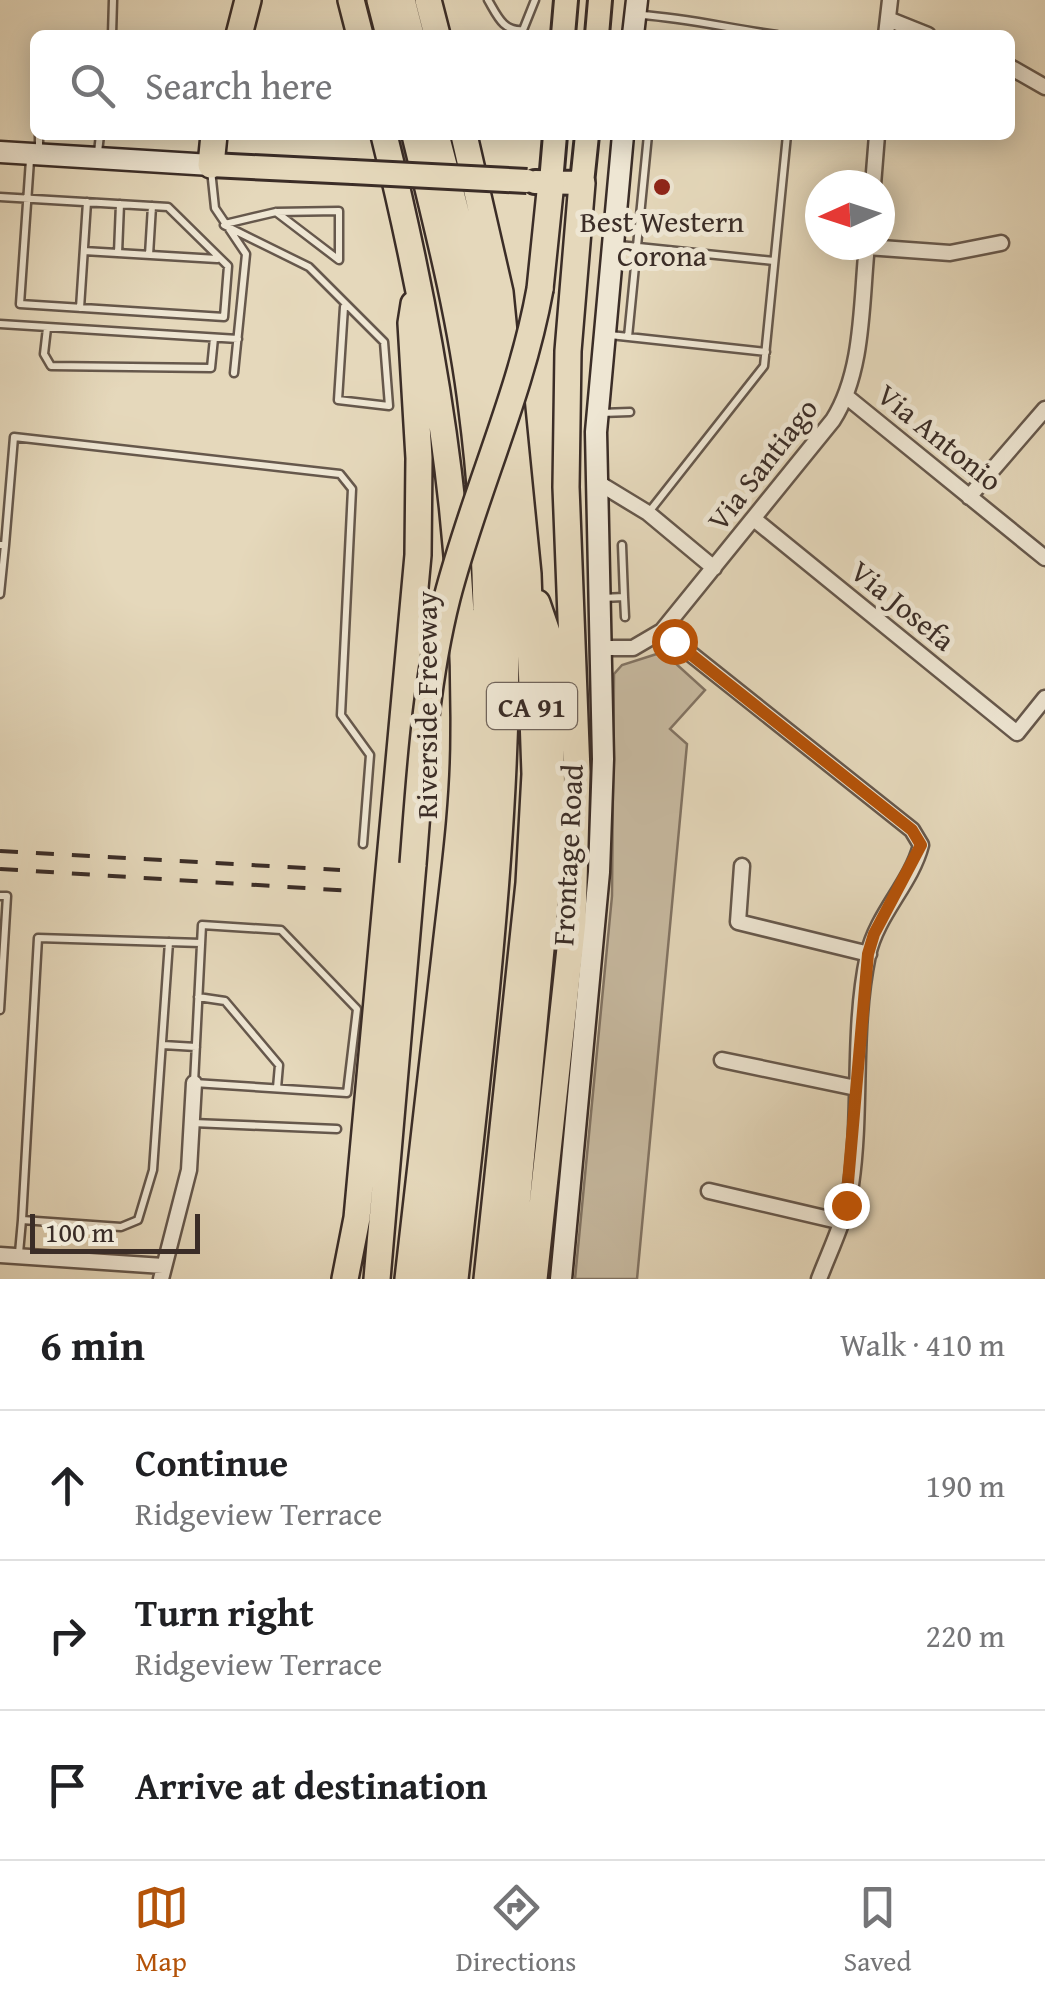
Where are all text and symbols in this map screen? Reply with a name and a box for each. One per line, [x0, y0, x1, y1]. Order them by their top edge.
search box [30, 30, 1015, 140]
text: Search here [145, 57, 333, 113]
icon: search [65, 58, 120, 113]
north arrow [805, 170, 895, 260]
marker: Best Western Corona [651, 176, 673, 198]
place label: Best Western Corona [580, 199, 744, 277]
street label: Via Antonio [868, 373, 1012, 501]
street label: Via Santiago [696, 388, 828, 540]
street label: Via Josefa [841, 549, 965, 661]
street label: Riverside Freeway [404, 591, 448, 819]
route start [652, 619, 698, 665]
road number: CA 91 [487, 683, 577, 729]
street label: Frontage Road [540, 763, 594, 947]
route end [824, 1183, 870, 1229]
scale bar [30, 1209, 200, 1254]
text: 100 m [45, 1211, 114, 1252]
text: 6 min [40, 1314, 145, 1375]
text: Walk · 410 m [840, 1321, 1005, 1368]
text: Continue [135, 1434, 288, 1490]
icon: ahead [40, 1458, 95, 1513]
text: 190 m [926, 1462, 1005, 1509]
text: Ridgeview Terrace [135, 1490, 382, 1537]
text: Turn right [135, 1584, 314, 1640]
icon: right [40, 1608, 95, 1663]
text: 220 m [926, 1612, 1005, 1659]
text: Ridgeview Terrace [135, 1640, 382, 1687]
text: Arrive at destination [135, 1757, 488, 1813]
icon: arrive [40, 1758, 95, 1813]
tab: Map [134, 1880, 189, 1981]
tab: Directions [456, 1880, 576, 1981]
tab: Saved [844, 1880, 911, 1981]

